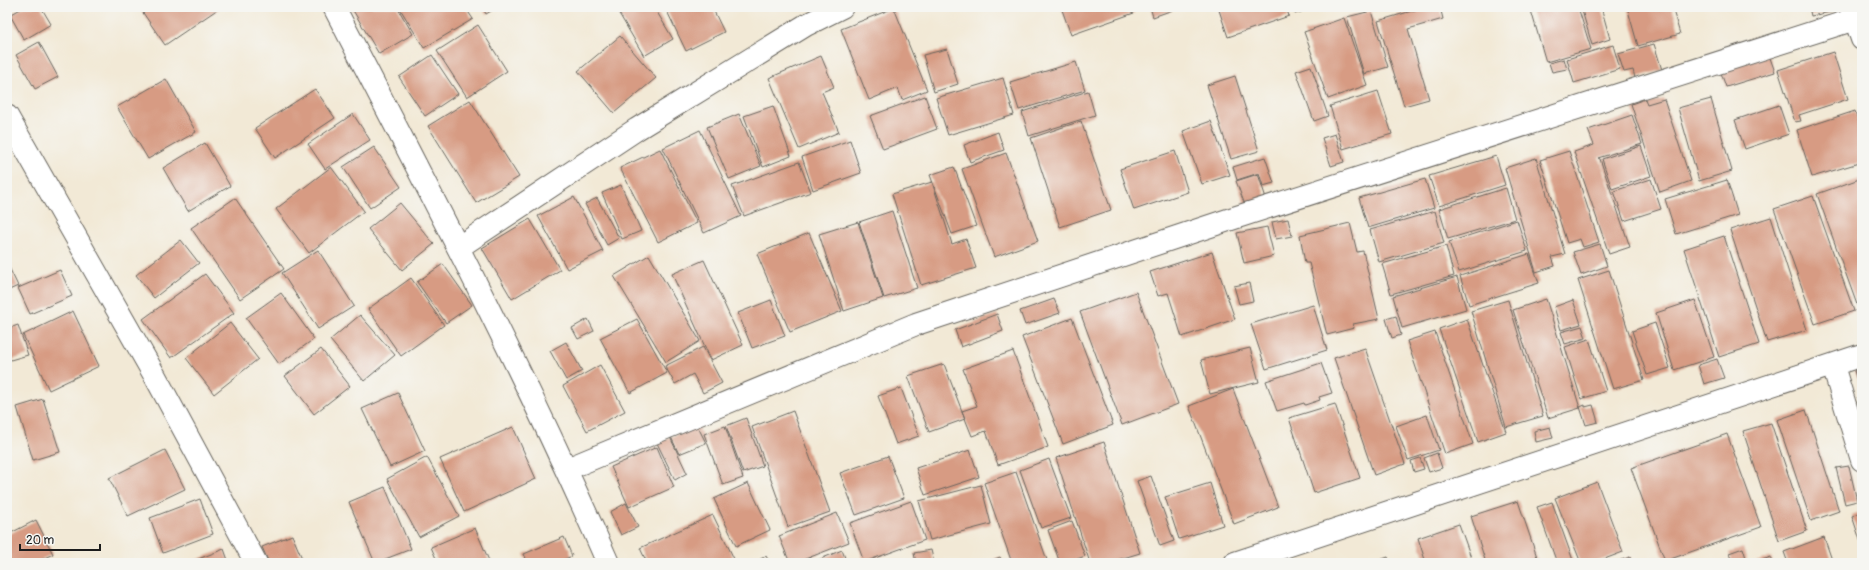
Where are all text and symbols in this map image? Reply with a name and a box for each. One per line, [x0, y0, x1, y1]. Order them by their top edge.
scale bar [20, 526, 100, 552]
text: 20 m [26, 533, 55, 548]

